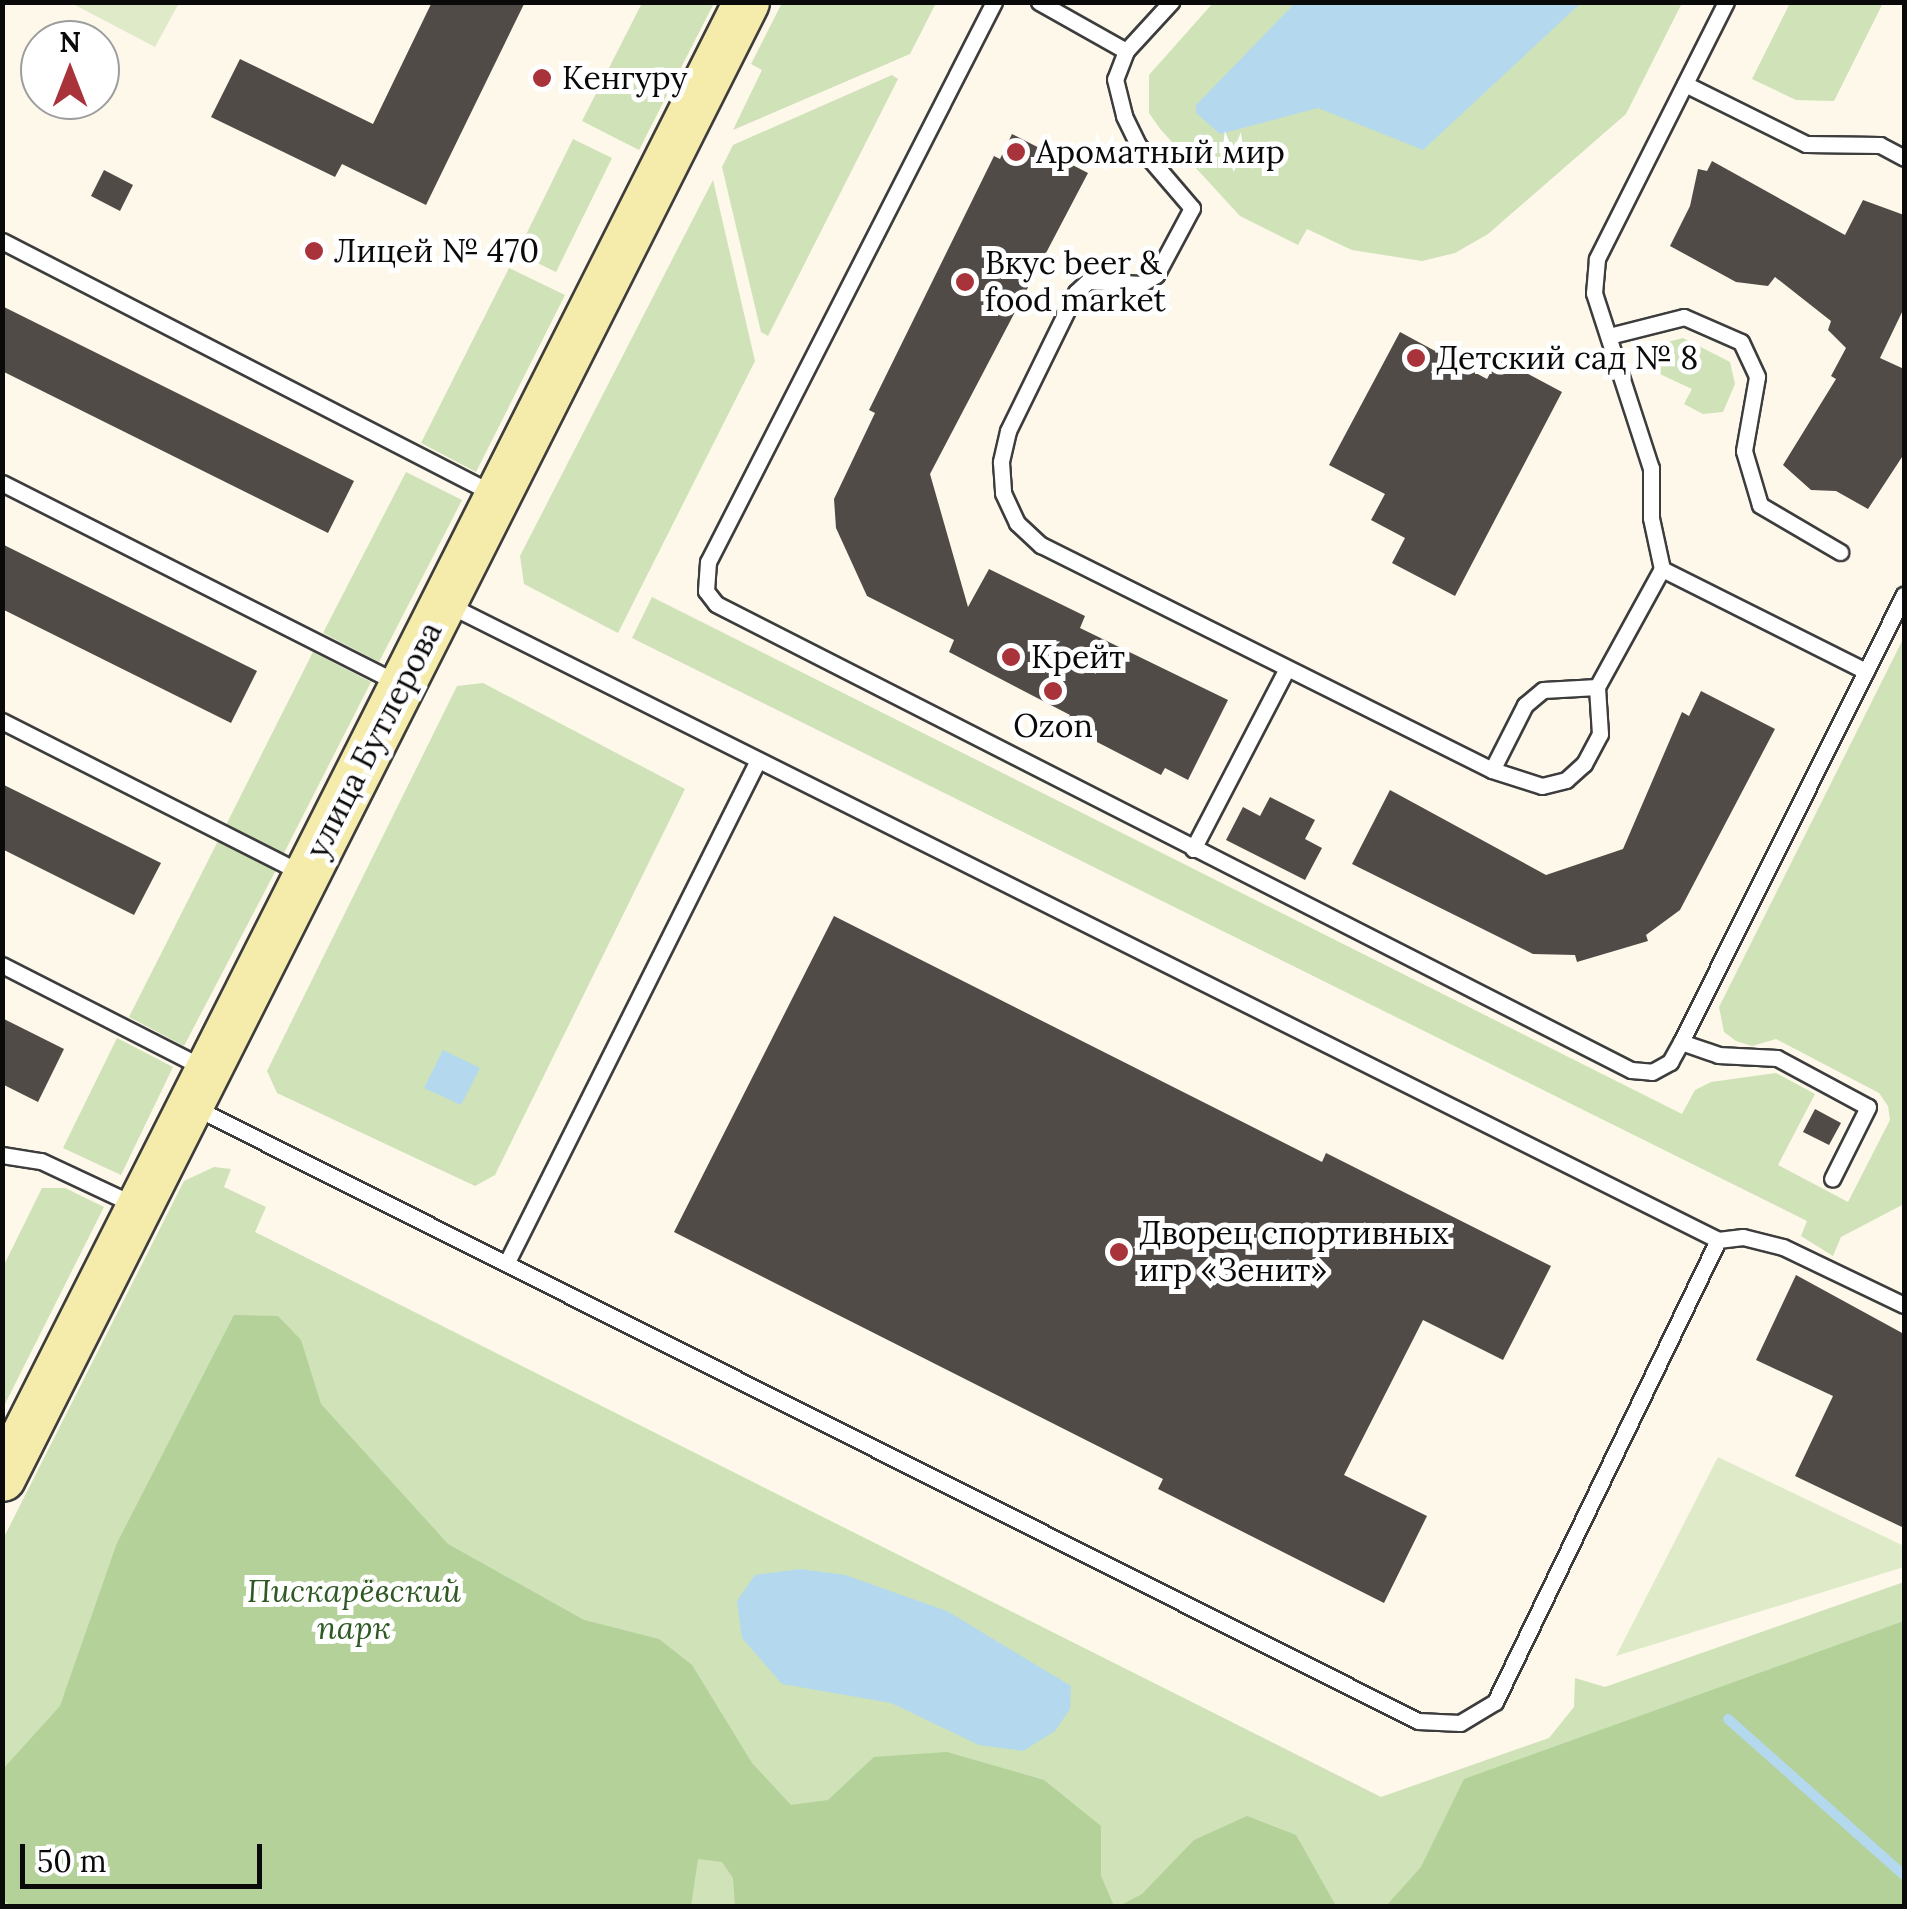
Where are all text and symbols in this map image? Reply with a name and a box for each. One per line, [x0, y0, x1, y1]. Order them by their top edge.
north arrow [20, 20, 120, 120]
text: N [59, 24, 81, 60]
place label: Кенгуру [562, 59, 687, 97]
marker: Кенгуру [531, 67, 553, 89]
place label: Ароматный мир [1036, 133, 1285, 171]
marker: Ароматный мир [1005, 141, 1027, 163]
place label: Лицей № 470 [334, 232, 539, 270]
marker: Лицей № 470 [303, 240, 325, 262]
place label: Вкус beer & food market [985, 245, 1166, 320]
marker: Вкус beer & food market [954, 271, 976, 293]
place label: Детский сад № 8 [1436, 339, 1698, 377]
marker: Детский сад № 8 [1405, 347, 1427, 369]
street label: улица Бутлерова [298, 615, 450, 865]
place label: Крейт [1031, 638, 1125, 676]
marker: Крейт [1000, 646, 1022, 668]
marker: Ozon [1042, 680, 1064, 702]
place label: Ozon [1013, 707, 1093, 745]
place label: Дворец спортивных игр «Зенит» [1139, 1215, 1449, 1290]
marker: Дворец спортивных игр «Зенит» [1108, 1241, 1130, 1263]
park label: Пискарёвский парк [247, 1573, 461, 1648]
scale bar [25, 1824, 268, 1886]
text: 50 m [37, 1842, 107, 1880]

